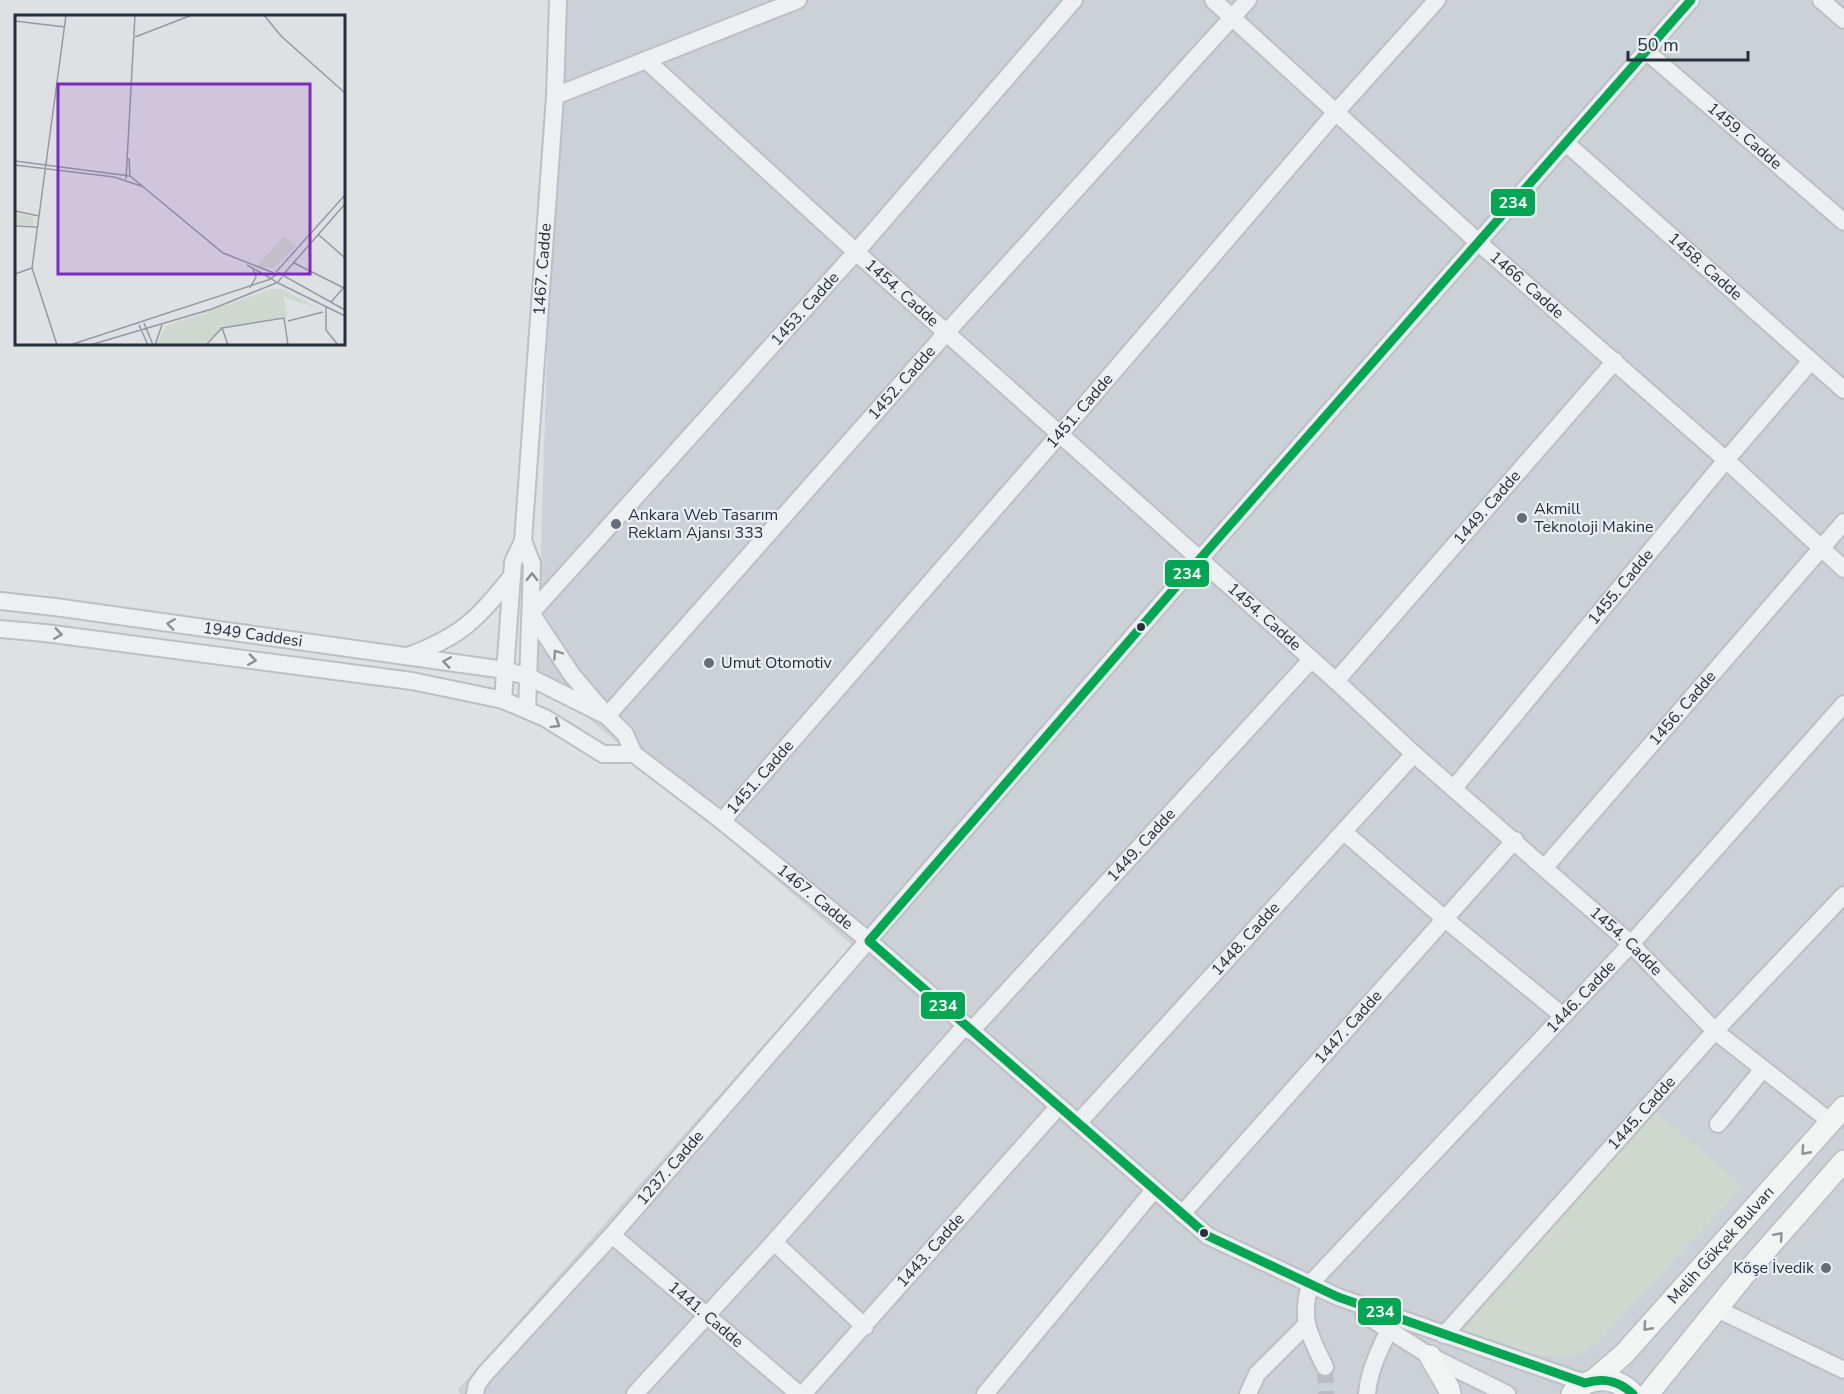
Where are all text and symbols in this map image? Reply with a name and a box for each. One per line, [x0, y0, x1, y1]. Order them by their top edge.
inset map [15, 15, 345, 345]
scale bar [1628, 24, 1748, 62]
text: 50 m [1637, 33, 1679, 57]
street label: 1459. Cadde [1702, 97, 1787, 174]
line badge: 234 [1490, 188, 1536, 217]
text: 234 [1499, 192, 1528, 214]
street label: 1467. Cadde [528, 222, 557, 316]
street label: 1458. Cadde [1663, 228, 1747, 305]
street label: 1466. Cadde [1485, 246, 1569, 324]
street label: 1454. Cadde [860, 254, 944, 332]
street label: 1453. Cadde [766, 267, 844, 351]
street label: 1452. Cadde [863, 341, 941, 425]
street label: 1451. Cadde [1041, 369, 1118, 453]
street label: 1449. Cadde [1448, 466, 1526, 550]
place label: Akmill Teknoloji Makine [1534, 498, 1654, 538]
place label: Ankara Web Tasarım Reklam Ajansı 333 [628, 504, 778, 544]
marker: Akmill Teknoloji Makine [1515, 511, 1529, 525]
marker: Ankara Web Tasarım Reklam Ajansı 333 [609, 517, 623, 531]
street label: 1455. Cadde [1583, 545, 1659, 630]
line badge: 234 [1164, 559, 1210, 588]
text: 234 [1173, 563, 1202, 585]
one-way arrow [526, 572, 538, 581]
street label: 1454. Cadde [1222, 578, 1306, 656]
street label: 1949 Caddesi [202, 617, 304, 653]
one-way arrow [166, 618, 176, 630]
unlabelled marker [1135, 621, 1147, 633]
one-way arrow [54, 628, 63, 640]
one-way arrow [553, 650, 564, 661]
place label: Umut Otomotiv [721, 652, 833, 674]
one-way arrow [247, 653, 256, 666]
marker: Umut Otomotiv [702, 656, 716, 670]
one-way arrow [443, 657, 452, 669]
street label: 1456. Cadde [1644, 666, 1721, 750]
one-way arrow [549, 717, 560, 728]
street label: 1451. Cadde [721, 735, 799, 819]
street label: 1449. Cadde [1102, 804, 1181, 887]
street label: 1467. Cadde [772, 859, 858, 935]
street label: 1448. Cadde [1206, 897, 1285, 980]
street label: 1454. Cadde [1585, 902, 1667, 981]
street label: 1446. Cadde [1541, 956, 1621, 1038]
street label: 1447. Cadde [1309, 985, 1387, 1069]
line badge: 234 [920, 991, 966, 1020]
text: 234 [929, 995, 958, 1017]
street label: 1445. Cadde [1603, 1071, 1681, 1155]
street label: 1237. Cadde [632, 1126, 709, 1210]
one-way arrow [1801, 1144, 1812, 1154]
street label: Melih Gökçek Bulvarı [1663, 1182, 1779, 1309]
street label: 1443. Cadde [892, 1209, 969, 1292]
unlabelled marker [1198, 1227, 1210, 1239]
one-way arrow [1772, 1232, 1783, 1242]
place label: Köşe İvedik [1733, 1257, 1815, 1279]
marker: Köşe İvedik [1819, 1261, 1833, 1275]
street label: 1441. Cadde [663, 1276, 748, 1353]
line badge: 234 [1357, 1297, 1402, 1326]
text: 234 [1366, 1301, 1395, 1323]
one-way arrow [1643, 1320, 1654, 1331]

